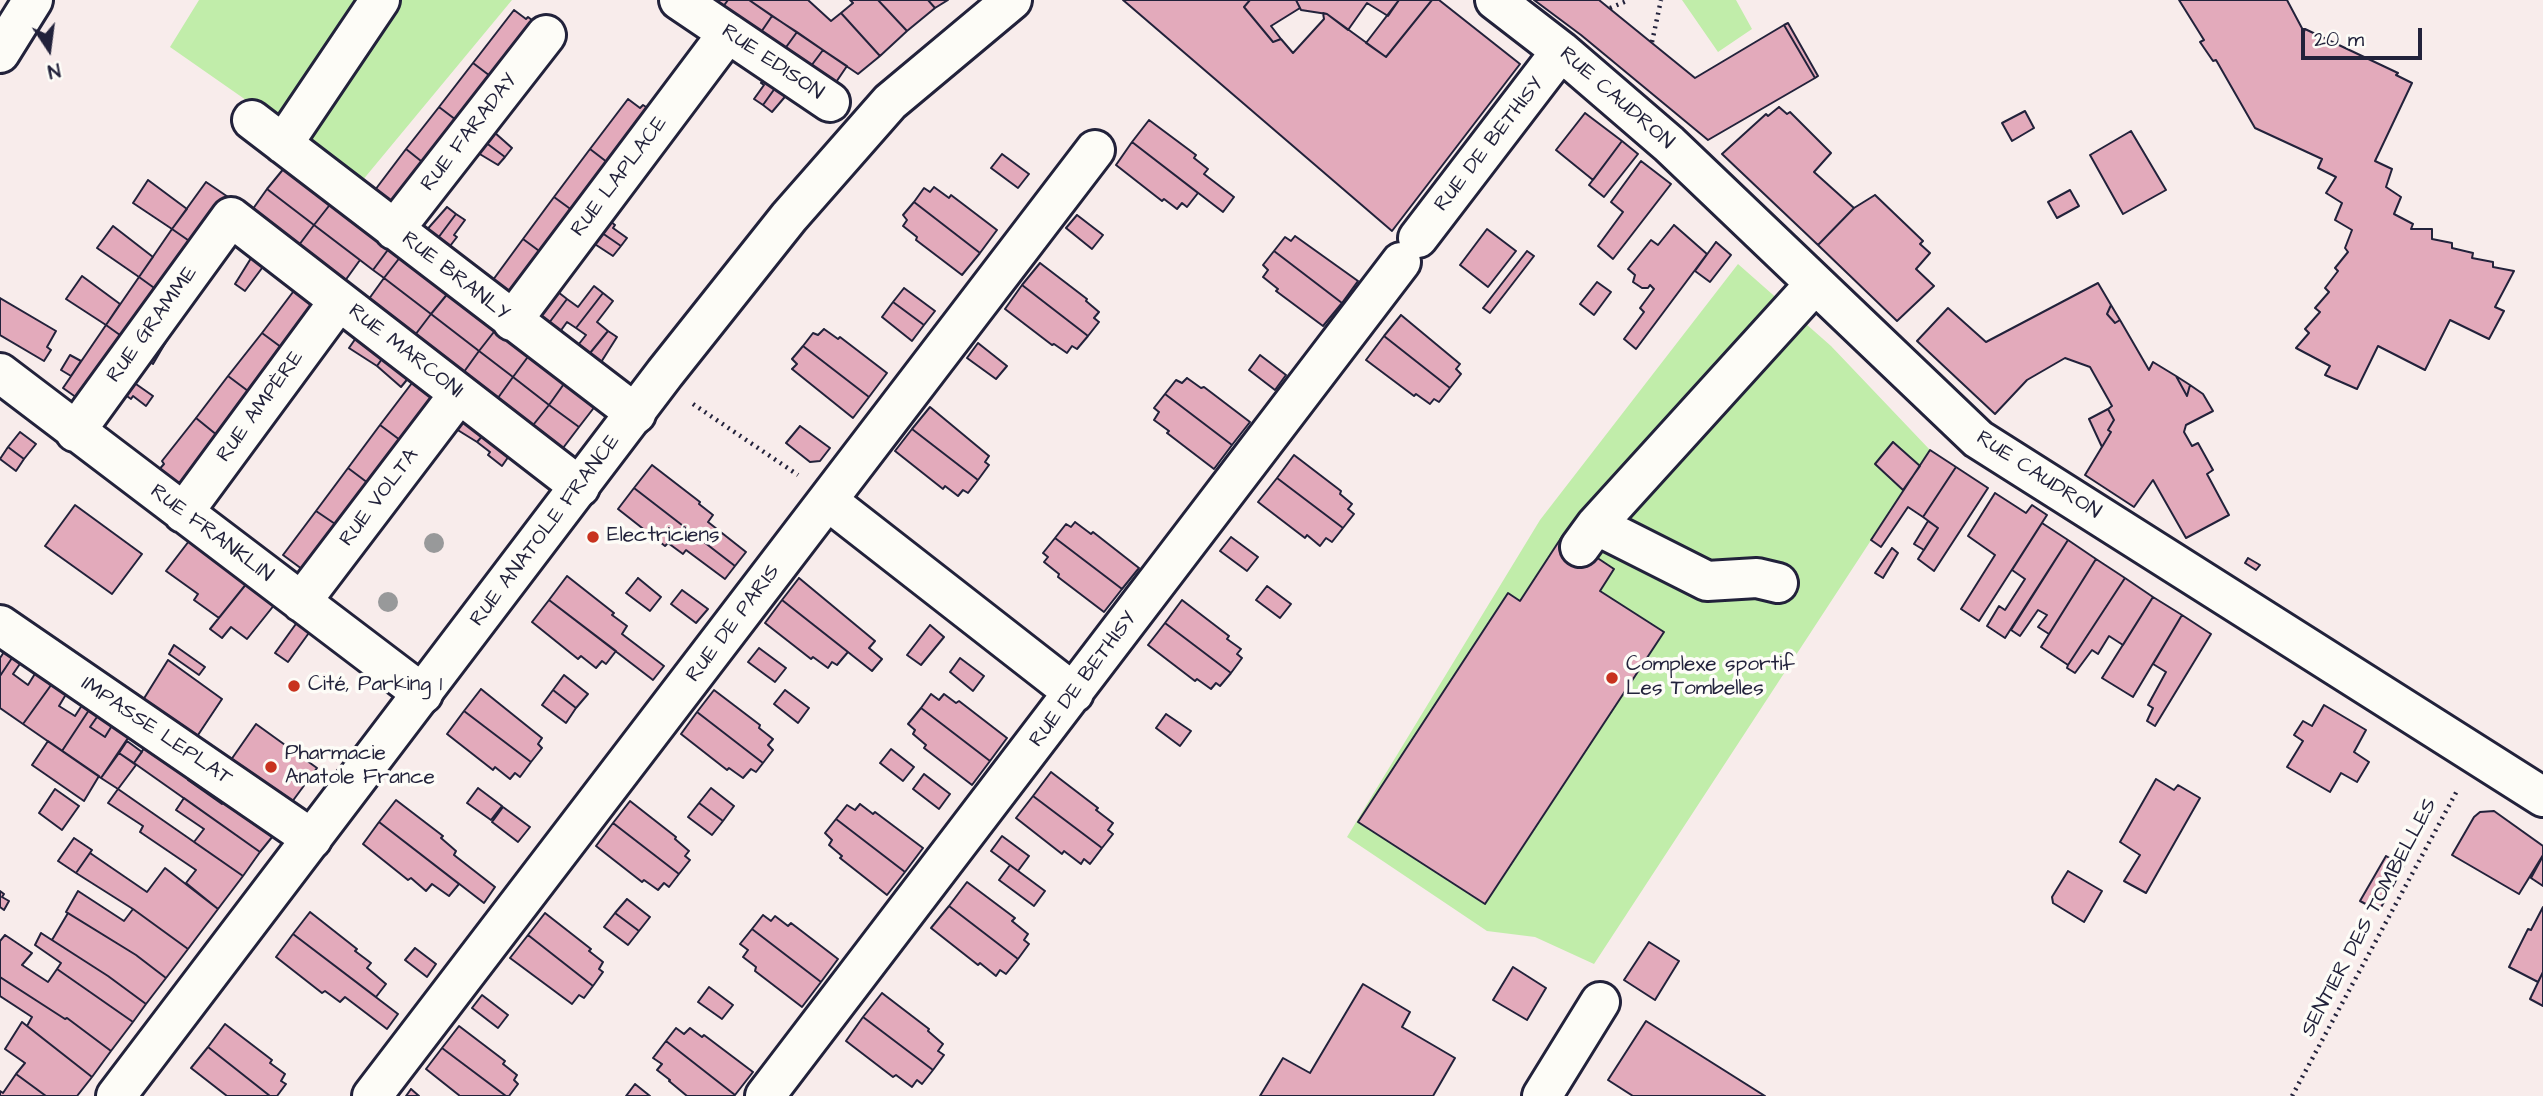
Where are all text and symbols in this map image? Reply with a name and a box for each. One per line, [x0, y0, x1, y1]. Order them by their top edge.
north arrow [14, 14, 84, 84]
scale bar [2305, 14, 2426, 58]
street label: RUE EDISON [716, 20, 828, 106]
text: 20 m [2314, 25, 2364, 54]
street label: RUE CAUDRON [1554, 42, 1678, 156]
text: N [45, 55, 63, 84]
street label: RUE FARADAY [416, 69, 524, 197]
street label: RUE DE BETHISY [1430, 73, 1550, 217]
street label: RUE LAPLACE [567, 112, 673, 242]
street label: RUE BRANLY [396, 227, 514, 327]
street label: RUE GRAMME [102, 262, 204, 388]
street label: RUE MARCONI [343, 299, 467, 405]
street label: RUE AMPÈRE [212, 346, 310, 468]
street label: RUE CAUDRON [1971, 426, 2105, 526]
street label: RUE ANATOLE FRANCE [466, 430, 626, 632]
street label: RUE VOLTA [335, 444, 425, 552]
street label: RUE FRANKLIN [145, 480, 277, 588]
place label: Electriciens [607, 524, 720, 550]
marker: Electriciens [585, 529, 601, 545]
street label: RUE DE PARIS [682, 560, 786, 688]
street label: RUE DE BETHISY [1025, 607, 1143, 753]
place label: Complexe sportif Les Tombelles [1626, 653, 1795, 703]
marker: Complexe sportif Les Tombelles [1604, 670, 1620, 686]
street label: IMPASSE LEPLAT [76, 672, 236, 792]
place label: Cité, Parking 1 [308, 673, 442, 699]
marker: Cité, Parking 1 [286, 678, 302, 694]
place label: Pharmacie Anatole France [285, 742, 435, 792]
marker: Pharmacie Anatole France [263, 759, 279, 775]
street label: SENTIER DES TOMBELLES [2296, 795, 2444, 1041]

